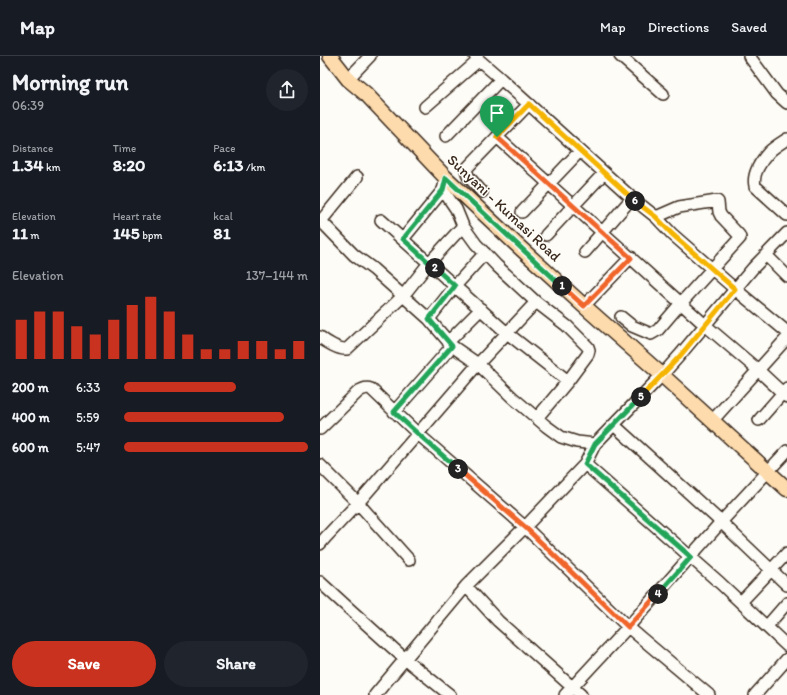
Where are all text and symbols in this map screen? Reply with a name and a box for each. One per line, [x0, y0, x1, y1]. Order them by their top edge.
text: Map [20, 16, 55, 39]
text: Map [600, 19, 626, 36]
text: Directions [648, 19, 709, 36]
text: Saved [731, 19, 767, 36]
text: Morning run [12, 69, 128, 96]
button: share [266, 69, 308, 111]
pin [480, 96, 514, 137]
text: 06:39 [12, 98, 44, 113]
icon: arrive [486, 102, 508, 124]
text: Distance [12, 142, 53, 155]
text: Time [113, 142, 136, 155]
text: Pace [213, 142, 235, 155]
street label: Sunyani - Kumasi Road [444, 151, 564, 265]
text: 1.34 [12, 155, 44, 175]
text: 8:20 [113, 155, 146, 175]
text: 6:13 [213, 155, 244, 175]
text: km [44, 161, 61, 174]
text: /km [244, 161, 265, 174]
pin: 6 [625, 191, 645, 211]
text: 6 [632, 194, 638, 207]
text: Elevation [12, 210, 56, 223]
text: Heart rate [113, 210, 161, 223]
text: kcal [213, 210, 233, 223]
text: 11 [12, 223, 28, 243]
text: 145 [113, 223, 140, 243]
text: 81 [213, 223, 231, 243]
text: m [28, 229, 40, 242]
text: bpm [140, 229, 163, 242]
pin: 2 [425, 258, 445, 278]
text: 2 [432, 261, 438, 274]
text: Elevation [12, 268, 64, 283]
text: 137–144 m [246, 268, 308, 283]
pin: 1 [552, 276, 572, 296]
text: 1 [559, 279, 565, 292]
text: 200 m [12, 380, 49, 395]
text: 6:33 [76, 380, 100, 395]
pin: 5 [631, 387, 651, 407]
text: 5 [638, 390, 644, 403]
text: 400 m [12, 410, 50, 425]
text: 5:59 [76, 410, 100, 425]
text: 600 m [12, 440, 49, 455]
text: 5:47 [76, 440, 100, 455]
pin: 3 [448, 459, 468, 479]
text: 3 [455, 462, 461, 475]
pin: 4 [648, 584, 668, 604]
text: 4 [655, 587, 661, 600]
button: Save [12, 641, 156, 687]
button: Share [164, 641, 308, 687]

